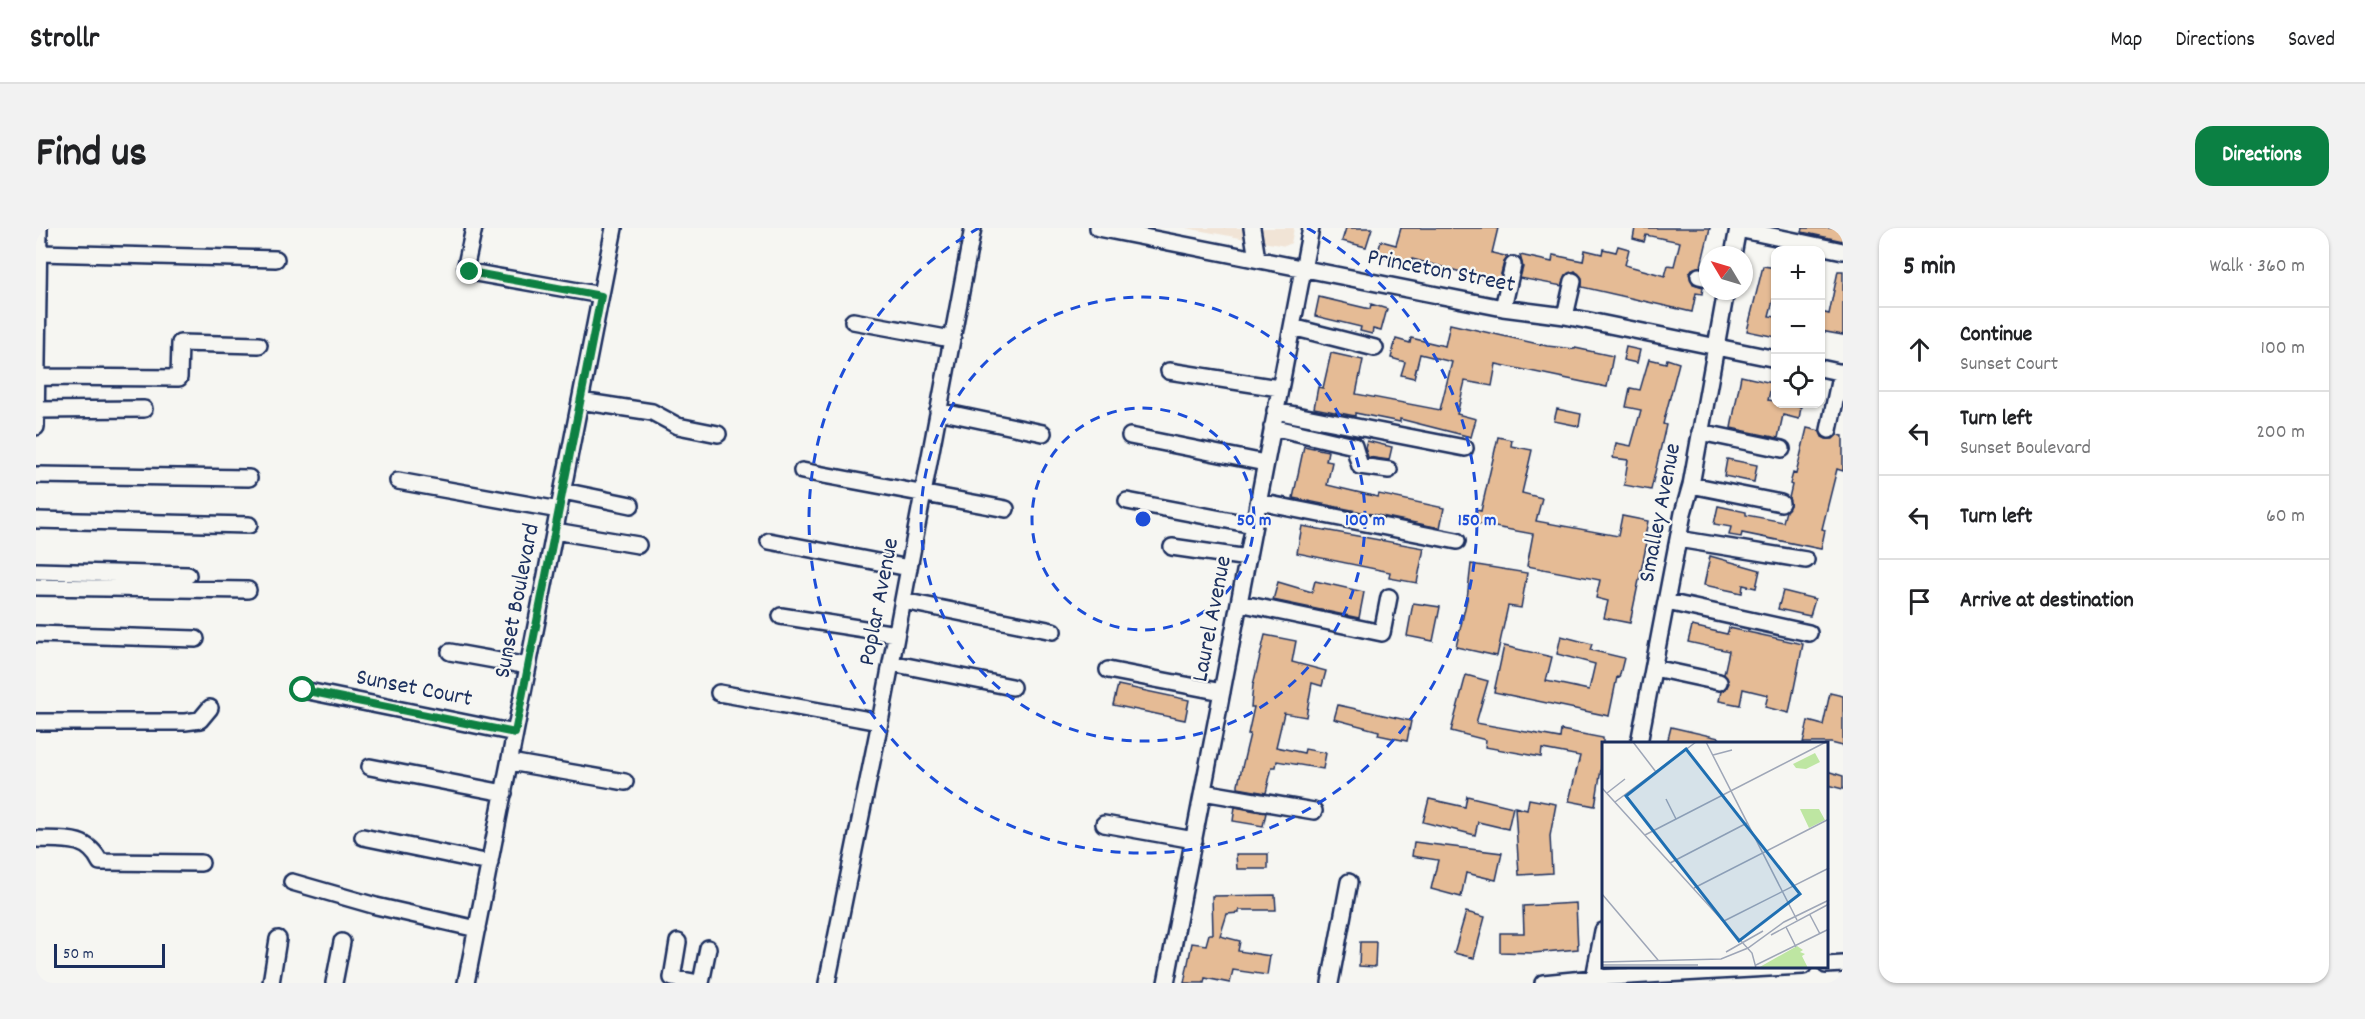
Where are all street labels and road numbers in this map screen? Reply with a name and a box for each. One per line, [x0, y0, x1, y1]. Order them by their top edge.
street label: Princeton Street [1364, 241, 1518, 303]
street label: Smalley Avenue [1631, 440, 1691, 586]
street label: Sunset Boulevard [486, 521, 550, 681]
street label: Poplar Avenue [851, 535, 909, 669]
street label: Laurel Avenue [1184, 553, 1242, 685]
street label: Sunset Court [353, 661, 475, 717]

